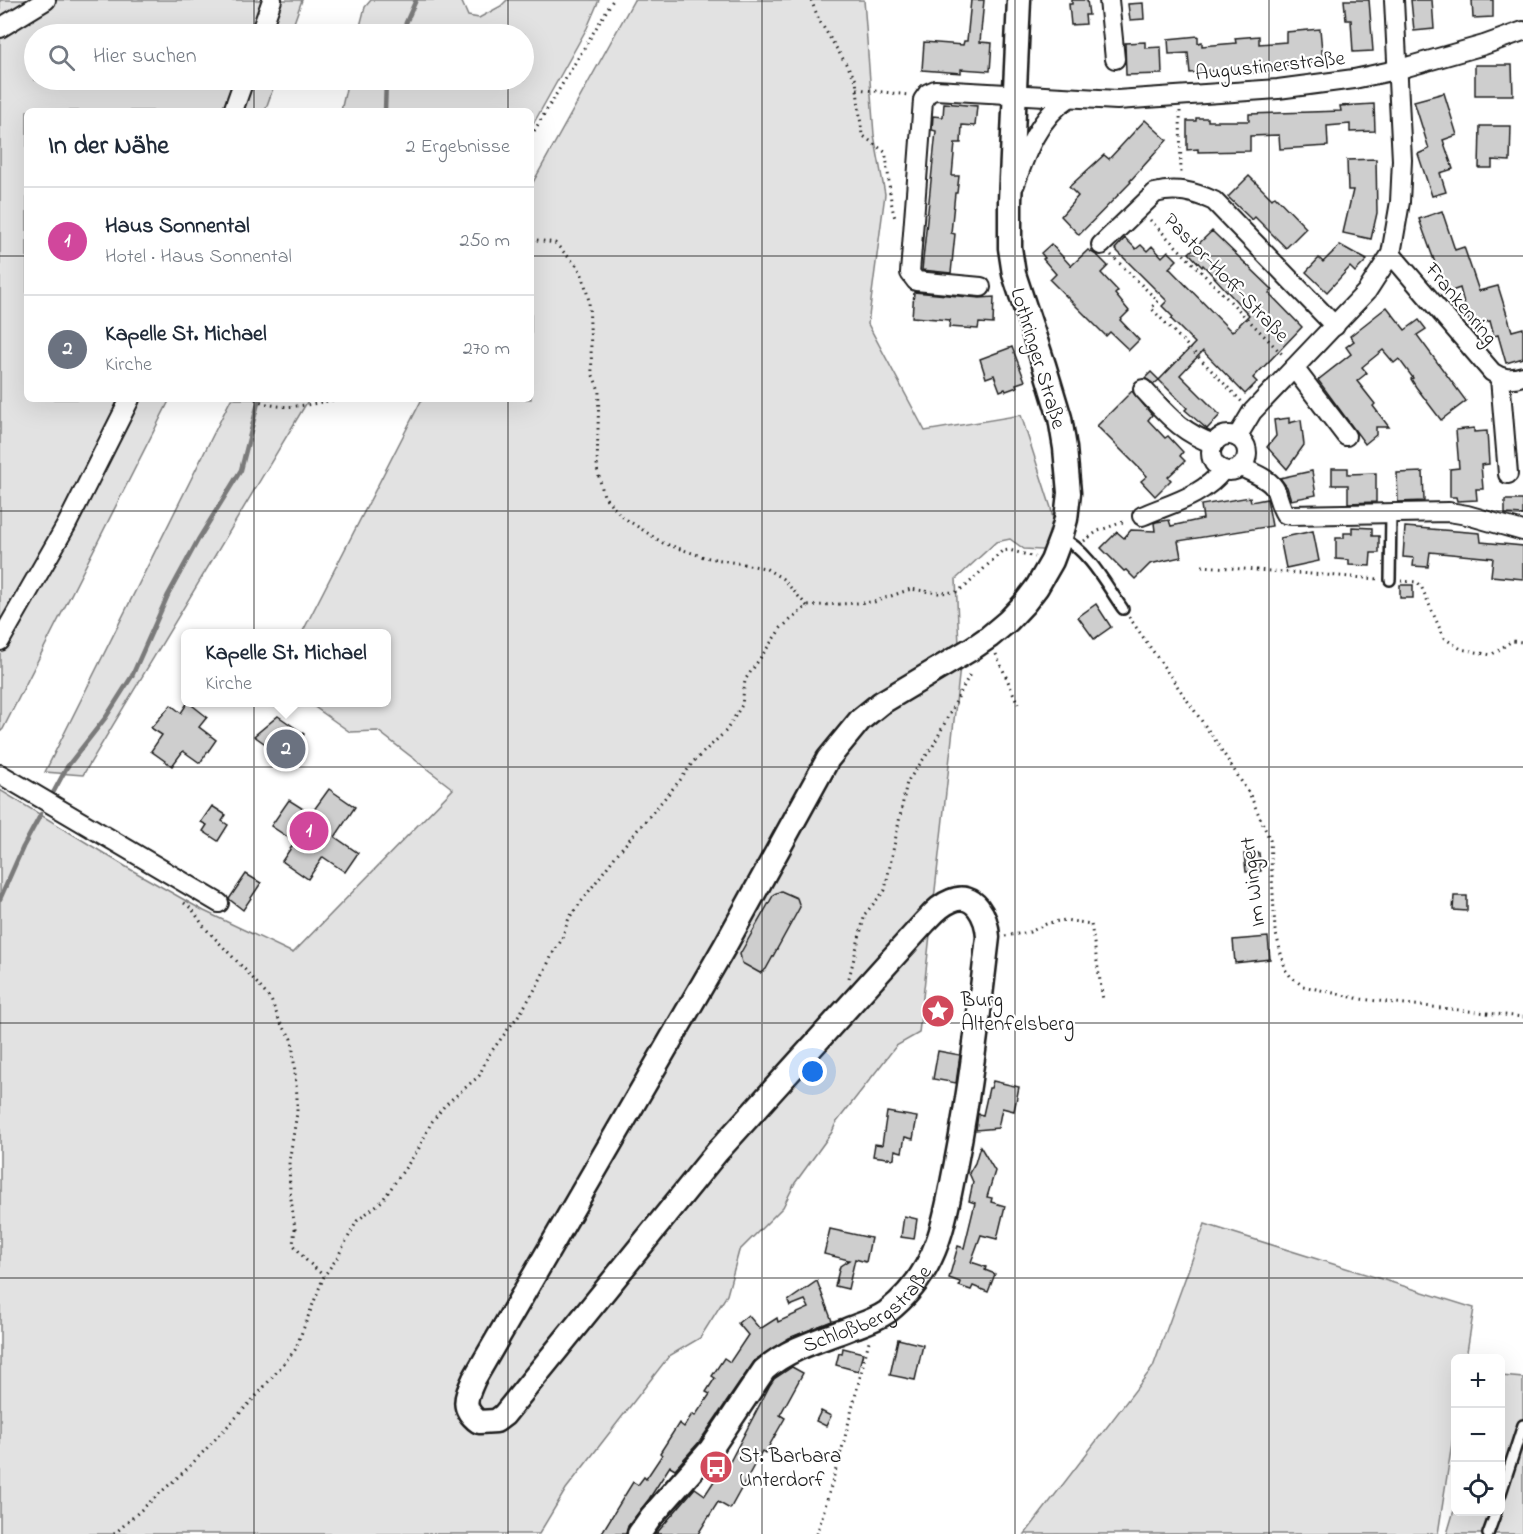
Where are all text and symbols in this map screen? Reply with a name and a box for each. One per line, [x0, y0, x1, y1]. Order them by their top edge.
search box [24, 24, 534, 90]
icon: search [45, 41, 78, 74]
text: Hier suchen [93, 41, 197, 73]
street label: Augustinerstraße [1194, 44, 1347, 92]
text: In der Nähe [48, 128, 169, 166]
text: 2 Ergebnisse [405, 133, 510, 162]
street label: Pastor-Hoff-Straße [1156, 207, 1296, 350]
text: Haus Sonnental [105, 211, 250, 243]
text: 1 [64, 227, 71, 256]
text: 250 m [459, 227, 510, 256]
text: Hotel · Haus Sonnental [105, 243, 292, 272]
street label: Frankenring [1415, 256, 1504, 353]
street label: Lothringer Straße [1000, 285, 1073, 434]
text: Kapelle St. Michael [105, 319, 267, 351]
text: 2 [63, 335, 72, 364]
text: 270 m [463, 335, 510, 364]
text: Kirche [105, 351, 152, 380]
popup [181, 629, 391, 707]
text: Kapelle St. Michael [205, 638, 367, 670]
text: Kirche [205, 670, 252, 699]
pin: 2 [266, 726, 306, 771]
pin: 1 [290, 808, 328, 854]
street label: Im Wingert [1234, 835, 1276, 928]
place label: Burg Altenfelsberg [960, 986, 1074, 1042]
place icon: Burg Altenfelsberg [920, 993, 956, 1029]
your location [798, 1057, 827, 1086]
street label: Schloßbergstraße [799, 1260, 941, 1362]
map controls [1451, 1354, 1505, 1516]
button: + [1451, 1354, 1505, 1408]
button: − [1451, 1408, 1505, 1462]
place label: St. Barbara Unterdorf [739, 1442, 841, 1496]
bus stop icon: St. Barbara Unterdorf [698, 1449, 734, 1485]
button: locate [1451, 1462, 1505, 1516]

